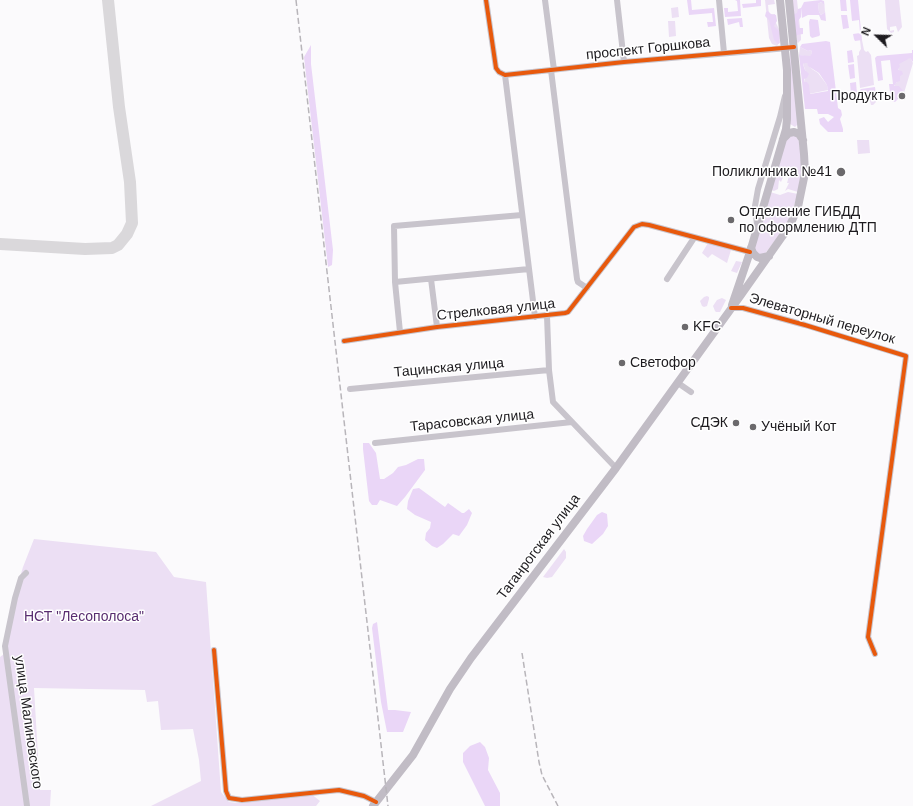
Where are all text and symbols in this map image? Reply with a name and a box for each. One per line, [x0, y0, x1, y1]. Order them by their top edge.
north arrow [857, 16, 897, 56]
text: N [859, 25, 873, 37]
street label: проспект Горшкова [585, 34, 711, 64]
place label: Продукты [831, 88, 894, 104]
marker: Продукты [897, 91, 907, 101]
place label: Поликлиника №41 [712, 164, 832, 180]
marker: Поликлиника №41 [835, 166, 847, 178]
place label: Отделение ГИБДД по оформлению ДТП [739, 204, 877, 236]
marker: Отделение ГИБДД по оформлению ДТП [726, 215, 736, 225]
street label: Элеваторный переулок [747, 290, 897, 348]
street label: Стрелковая улица [436, 295, 556, 325]
place label: KFC [693, 319, 721, 335]
marker: KFC [680, 322, 690, 332]
street label: Тацинская улица [393, 355, 505, 381]
place label: Светофор [630, 355, 696, 371]
marker: Светофор [617, 358, 627, 368]
street label: Тарасовская улица [409, 406, 535, 436]
place label: СДЭК [690, 415, 728, 431]
marker: СДЭК [731, 418, 741, 428]
place label: Учёный Кот [761, 419, 837, 435]
marker: Учёный Кот [748, 422, 758, 432]
street label: Таганрогская улица [494, 491, 584, 603]
park label: НСТ "Лесополоса" [24, 609, 144, 625]
street label: улица Малиновского [10, 654, 46, 790]

